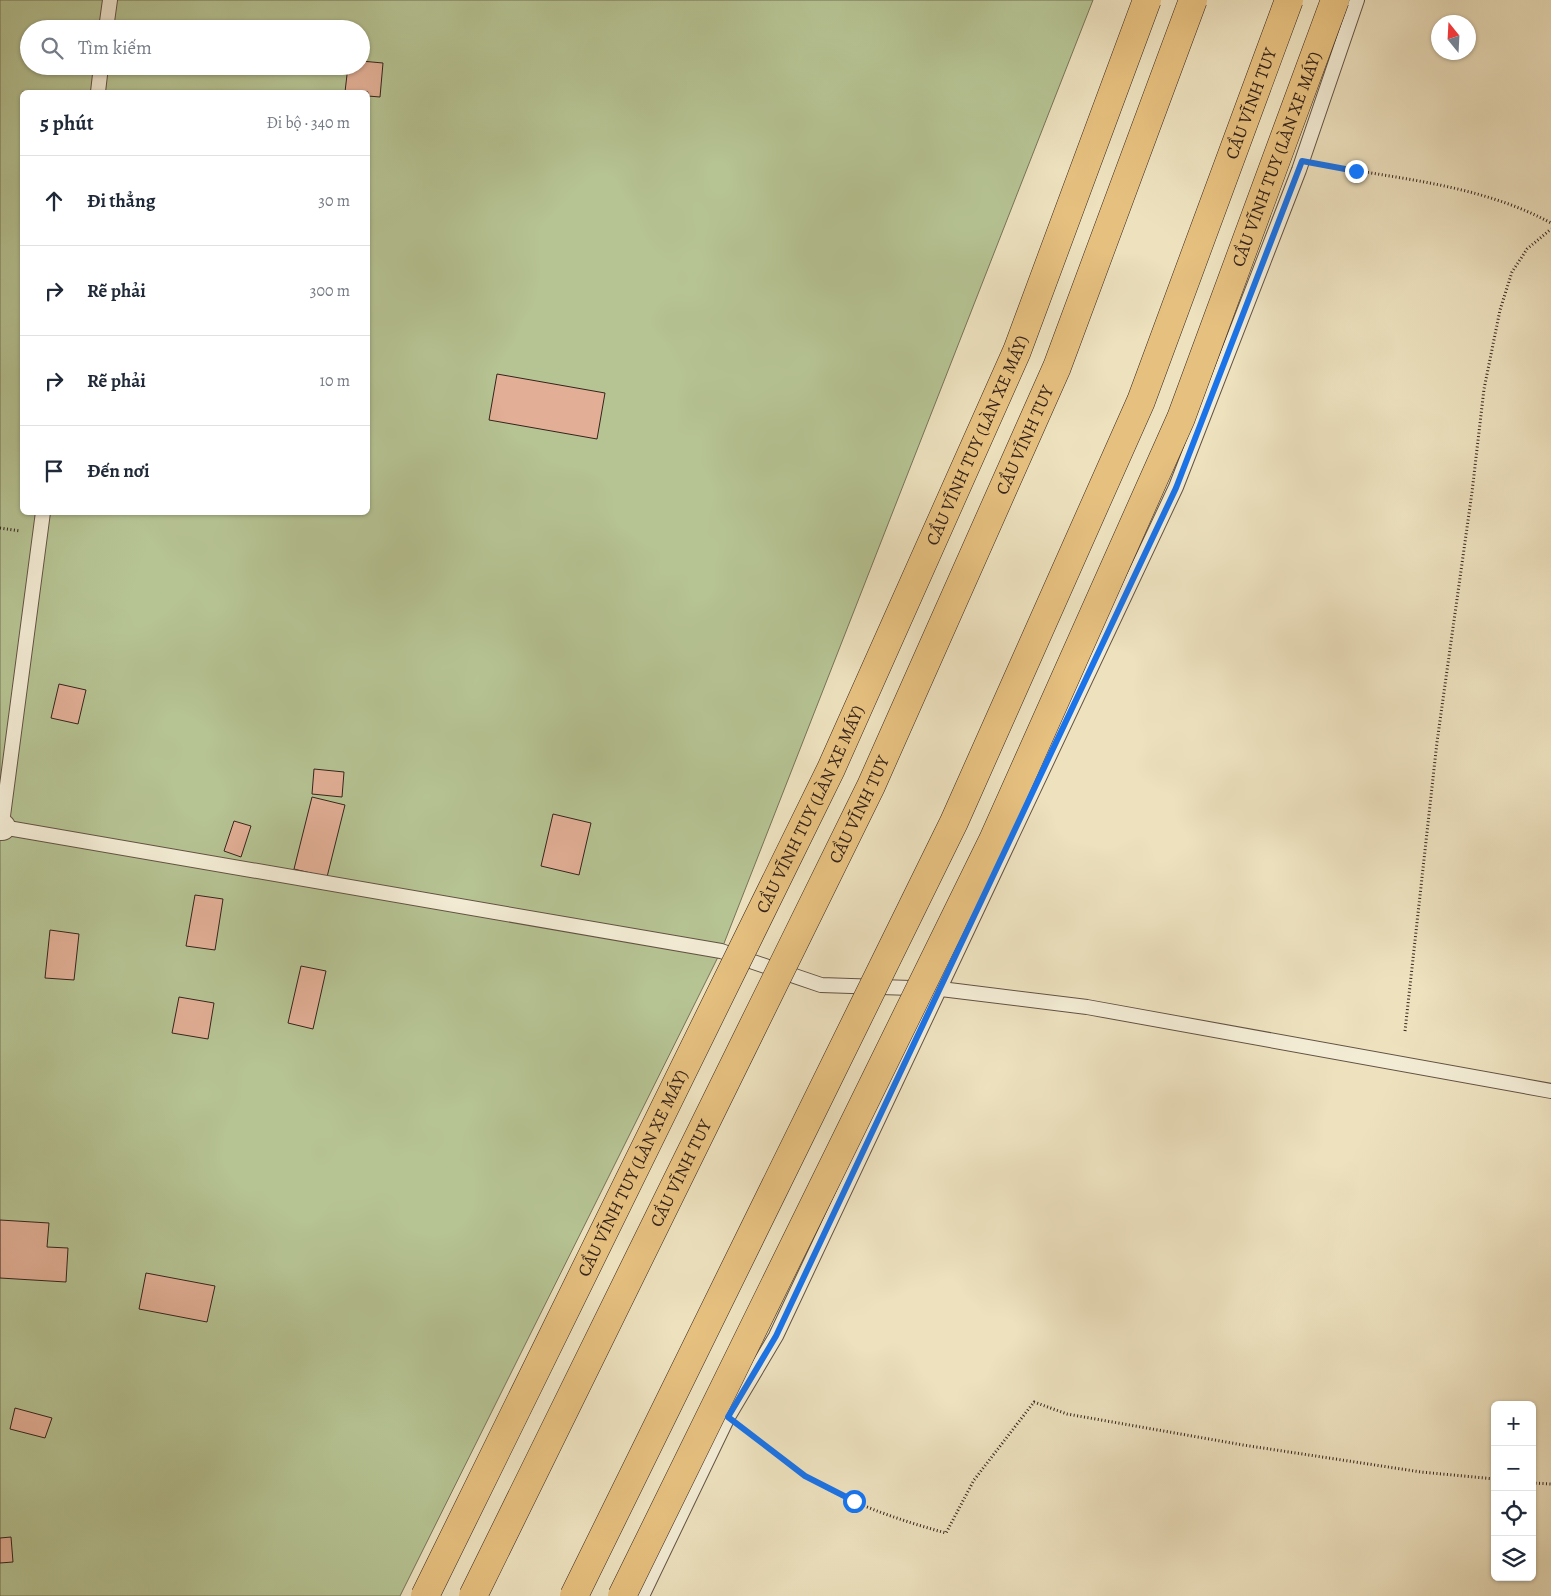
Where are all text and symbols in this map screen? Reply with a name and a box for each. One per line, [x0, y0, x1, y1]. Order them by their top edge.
north arrow [1431, 15, 1476, 60]
search box [20, 20, 370, 75]
icon: search [38, 34, 66, 62]
text: Tìm kiếm [78, 35, 152, 61]
street label: CẦU VĨNH TUY [1219, 43, 1283, 162]
street label: CẦU VĨNH TUY (LÀN XE MÁY) [1226, 48, 1327, 270]
text: 5 phút [40, 109, 94, 137]
text: Đi bộ · 340 m [266, 112, 350, 134]
route end [1345, 160, 1368, 183]
icon: ahead [40, 187, 68, 215]
text: Đi thẳng [87, 188, 155, 214]
text: 30 m [318, 190, 350, 212]
icon: right [40, 277, 68, 305]
text: Rẽ phải [87, 278, 146, 304]
text: 300 m [310, 280, 350, 302]
street label: CẦU VĨNH TUY (LÀN XE MÁY) [921, 332, 1033, 548]
icon: right [40, 367, 68, 395]
text: Rẽ phải [87, 368, 146, 394]
text: 10 m [320, 370, 350, 392]
street label: CẦU VĨNH TUY [991, 382, 1059, 498]
icon: arrive [40, 457, 68, 485]
text: Đến nơi [87, 458, 149, 484]
street label: CẦU VĨNH TUY (LÀN XE MÁY) [752, 700, 868, 916]
street label: CẦU VĨNH TUY [825, 752, 893, 866]
street label: CẦU VĨNH TUY (LÀN XE MÁY) [573, 1066, 693, 1280]
street label: CẦU VĨNH TUY [646, 1116, 716, 1230]
map controls [1491, 1401, 1536, 1581]
button: + [1491, 1401, 1536, 1446]
button: − [1491, 1446, 1536, 1491]
route start [843, 1490, 866, 1513]
button: locate [1491, 1491, 1536, 1536]
button: layers [1491, 1536, 1536, 1581]

